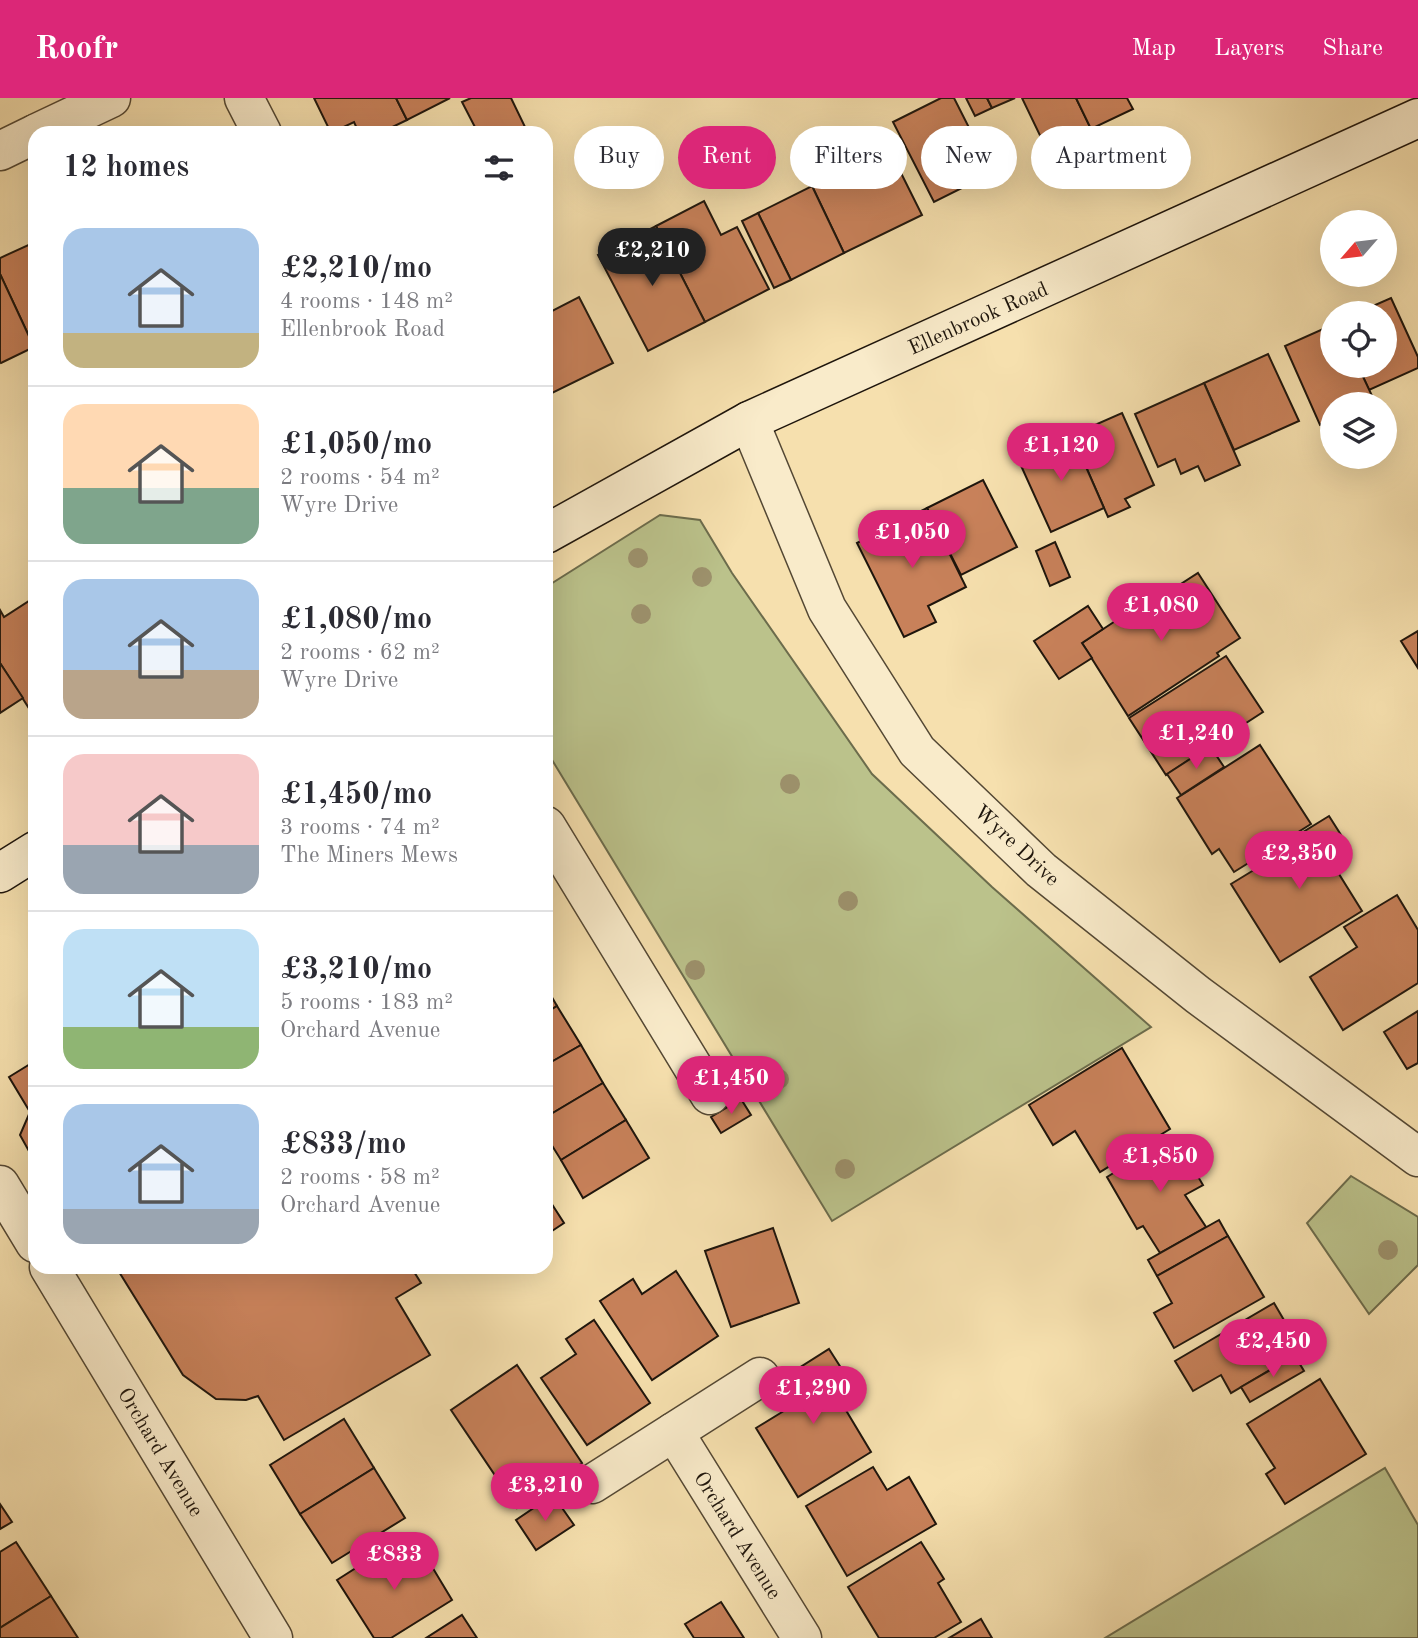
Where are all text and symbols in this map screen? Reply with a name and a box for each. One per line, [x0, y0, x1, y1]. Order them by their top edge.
text: Roofr [35, 33, 118, 66]
text: Map [1132, 37, 1176, 61]
text: Layers [1214, 37, 1284, 61]
text: Share [1322, 37, 1383, 61]
chip: Buy [574, 126, 664, 189]
chip: Rent [678, 126, 776, 189]
chip: Filters [790, 126, 907, 189]
chip: New [921, 126, 1017, 189]
chip: Apartment [1031, 126, 1191, 189]
icon: filters [480, 149, 518, 187]
text: 12 homes [63, 153, 189, 183]
north arrow [1320, 210, 1396, 287]
map controls [1320, 210, 1397, 469]
pin: £2,210 [595, 228, 709, 288]
text: £2,210 [614, 239, 690, 262]
text: £2,210/mo [280, 254, 432, 284]
icon: home [119, 256, 203, 340]
street label: Ellenbrook Road [906, 279, 1052, 360]
text: 4 rooms · 148 m² [280, 290, 453, 313]
button: locate [1320, 301, 1397, 378]
text: Ellenbrook Road [280, 318, 445, 341]
button: layers [1320, 392, 1397, 469]
pin: £1,120 [1004, 424, 1118, 483]
text: £1,050/mo [280, 430, 432, 460]
icon: home [119, 432, 203, 516]
text: £1,120 [1023, 434, 1099, 457]
text: 2 rooms · 54 m² [280, 466, 440, 489]
text: Wyre Drive [280, 494, 398, 517]
pin: £1,050 [855, 510, 969, 570]
text: £1,050 [874, 521, 950, 544]
pin: £1,080 [1104, 584, 1218, 643]
text: £1,080 [1123, 594, 1199, 617]
text: £1,080/mo [280, 605, 432, 635]
icon: home [119, 607, 203, 691]
text: 2 rooms · 62 m² [280, 641, 440, 664]
text: Wyre Drive [280, 669, 398, 692]
pin: £1,240 [1139, 712, 1253, 771]
text: £1,240 [1158, 722, 1234, 745]
text: £1,450/mo [280, 780, 432, 810]
icon: home [119, 782, 203, 866]
street label: Wyre Drive [969, 802, 1063, 891]
text: 3 rooms · 74 m² [280, 816, 440, 839]
pin: £2,350 [1242, 832, 1356, 891]
text: £2,350 [1261, 842, 1337, 865]
text: The Miners Mews [280, 844, 458, 867]
text: £3,210/mo [280, 955, 432, 985]
icon: home [119, 957, 203, 1041]
text: 5 rooms · 183 m² [280, 991, 453, 1014]
text: Orchard Avenue [280, 1019, 440, 1042]
pin: £1,450 [674, 1056, 788, 1116]
text: £1,450 [693, 1067, 769, 1090]
text: £833/mo [280, 1130, 406, 1160]
icon: home [119, 1132, 203, 1216]
pin: £1,850 [1103, 1134, 1217, 1194]
text: £1,850 [1122, 1145, 1198, 1168]
text: 2 rooms · 58 m² [280, 1166, 440, 1189]
text: Orchard Avenue [280, 1194, 440, 1217]
pin: £2,450 [1216, 1320, 1330, 1379]
text: £2,450 [1235, 1330, 1311, 1353]
pin: £1,290 [756, 1366, 870, 1426]
text: £1,290 [775, 1377, 851, 1400]
street label: Orchard Avenue [113, 1385, 206, 1521]
pin: £3,210 [488, 1464, 602, 1523]
street label: Orchard Avenue [689, 1468, 784, 1603]
text: £3,210 [507, 1474, 583, 1497]
pin: £833 [353, 1532, 435, 1592]
text: £833 [366, 1543, 422, 1566]

